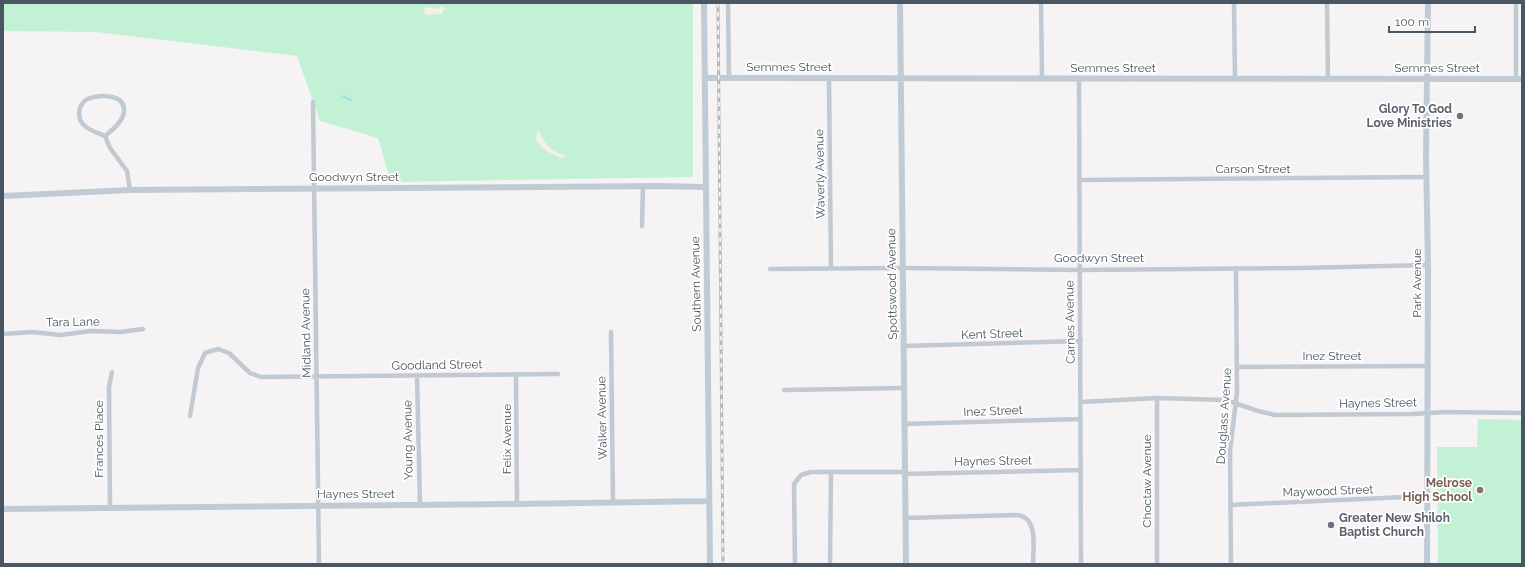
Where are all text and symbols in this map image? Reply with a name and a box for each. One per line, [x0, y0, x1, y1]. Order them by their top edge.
scale bar [1389, 8, 1475, 34]
text: 100 m [1395, 15, 1429, 29]
street label: Semmes Street [746, 60, 832, 74]
street label: Semmes Street [1070, 61, 1156, 75]
street label: Semmes Street [1394, 61, 1480, 75]
place label: Glory To God Love Ministries [1366, 102, 1452, 130]
marker: Glory To God Love Ministries [1455, 111, 1465, 121]
street label: Waverly Avenue [812, 129, 828, 219]
street label: Carson Street [1215, 162, 1291, 176]
street label: Goodwyn Street [309, 170, 399, 184]
street label: Spottswood Avenue [884, 228, 900, 340]
street label: Southern Avenue [688, 236, 704, 332]
street label: Park Avenue [1410, 248, 1424, 318]
street label: Goodwyn Street [1054, 251, 1144, 265]
street label: Carnes Avenue [1062, 280, 1078, 364]
street label: Midland Avenue [298, 288, 314, 378]
street label: Tara Lane [46, 315, 100, 329]
street label: Kent Street [961, 326, 1023, 342]
street label: Inez Street [1302, 349, 1362, 363]
street label: Goodland Street [391, 357, 483, 373]
street label: Douglass Avenue [1214, 367, 1234, 465]
street label: Walker Avenue [594, 376, 610, 460]
street label: Haynes Street [1339, 395, 1417, 411]
street label: Frances Place [92, 400, 106, 478]
street label: Young Avenue [400, 400, 416, 480]
street label: Inez Street [963, 403, 1023, 419]
street label: Felix Avenue [500, 404, 514, 474]
street label: Choctaw Avenue [1140, 434, 1154, 528]
street label: Haynes Street [954, 453, 1032, 469]
place label: Melrose High School [1403, 476, 1472, 504]
street label: Maywood Street [1282, 482, 1374, 500]
marker: Melrose High School [1475, 485, 1485, 495]
street label: Haynes Street [317, 487, 395, 501]
place label: Greater New Shiloh Baptist Church [1339, 511, 1450, 539]
marker: Greater New Shiloh Baptist Church [1326, 520, 1336, 530]

